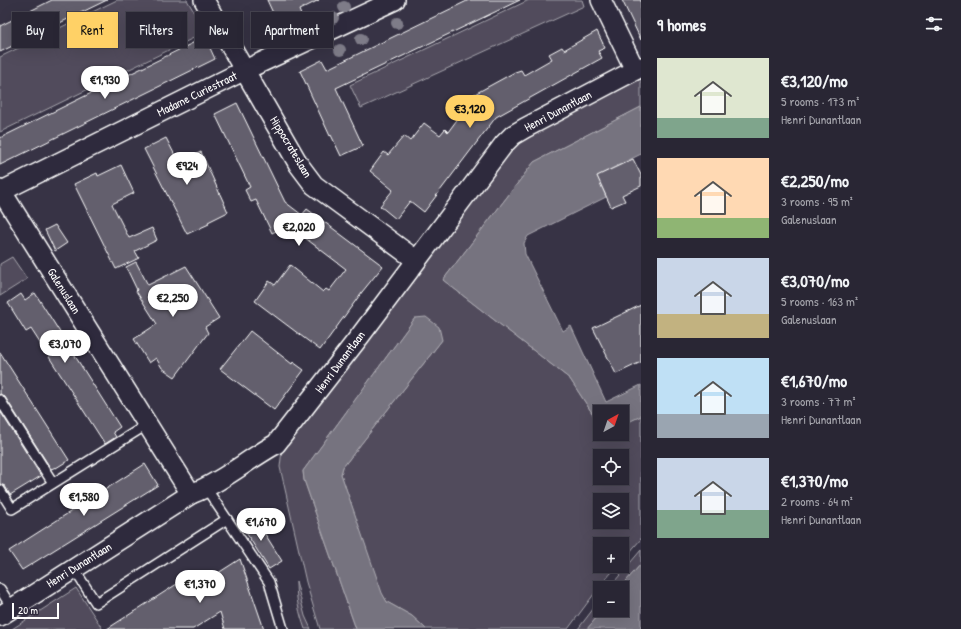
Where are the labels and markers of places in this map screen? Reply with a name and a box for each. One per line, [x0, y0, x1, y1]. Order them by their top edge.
pin: €1,930 [72, 66, 138, 100]
pin: €3,120 [437, 95, 503, 129]
pin: €924 [163, 152, 211, 186]
pin: €2,020 [266, 213, 332, 247]
pin: €2,250 [140, 284, 206, 318]
pin: €3,070 [32, 330, 98, 364]
pin: €1,580 [51, 483, 117, 517]
pin: €1,670 [228, 508, 294, 542]
pin: €1,370 [167, 570, 233, 604]

